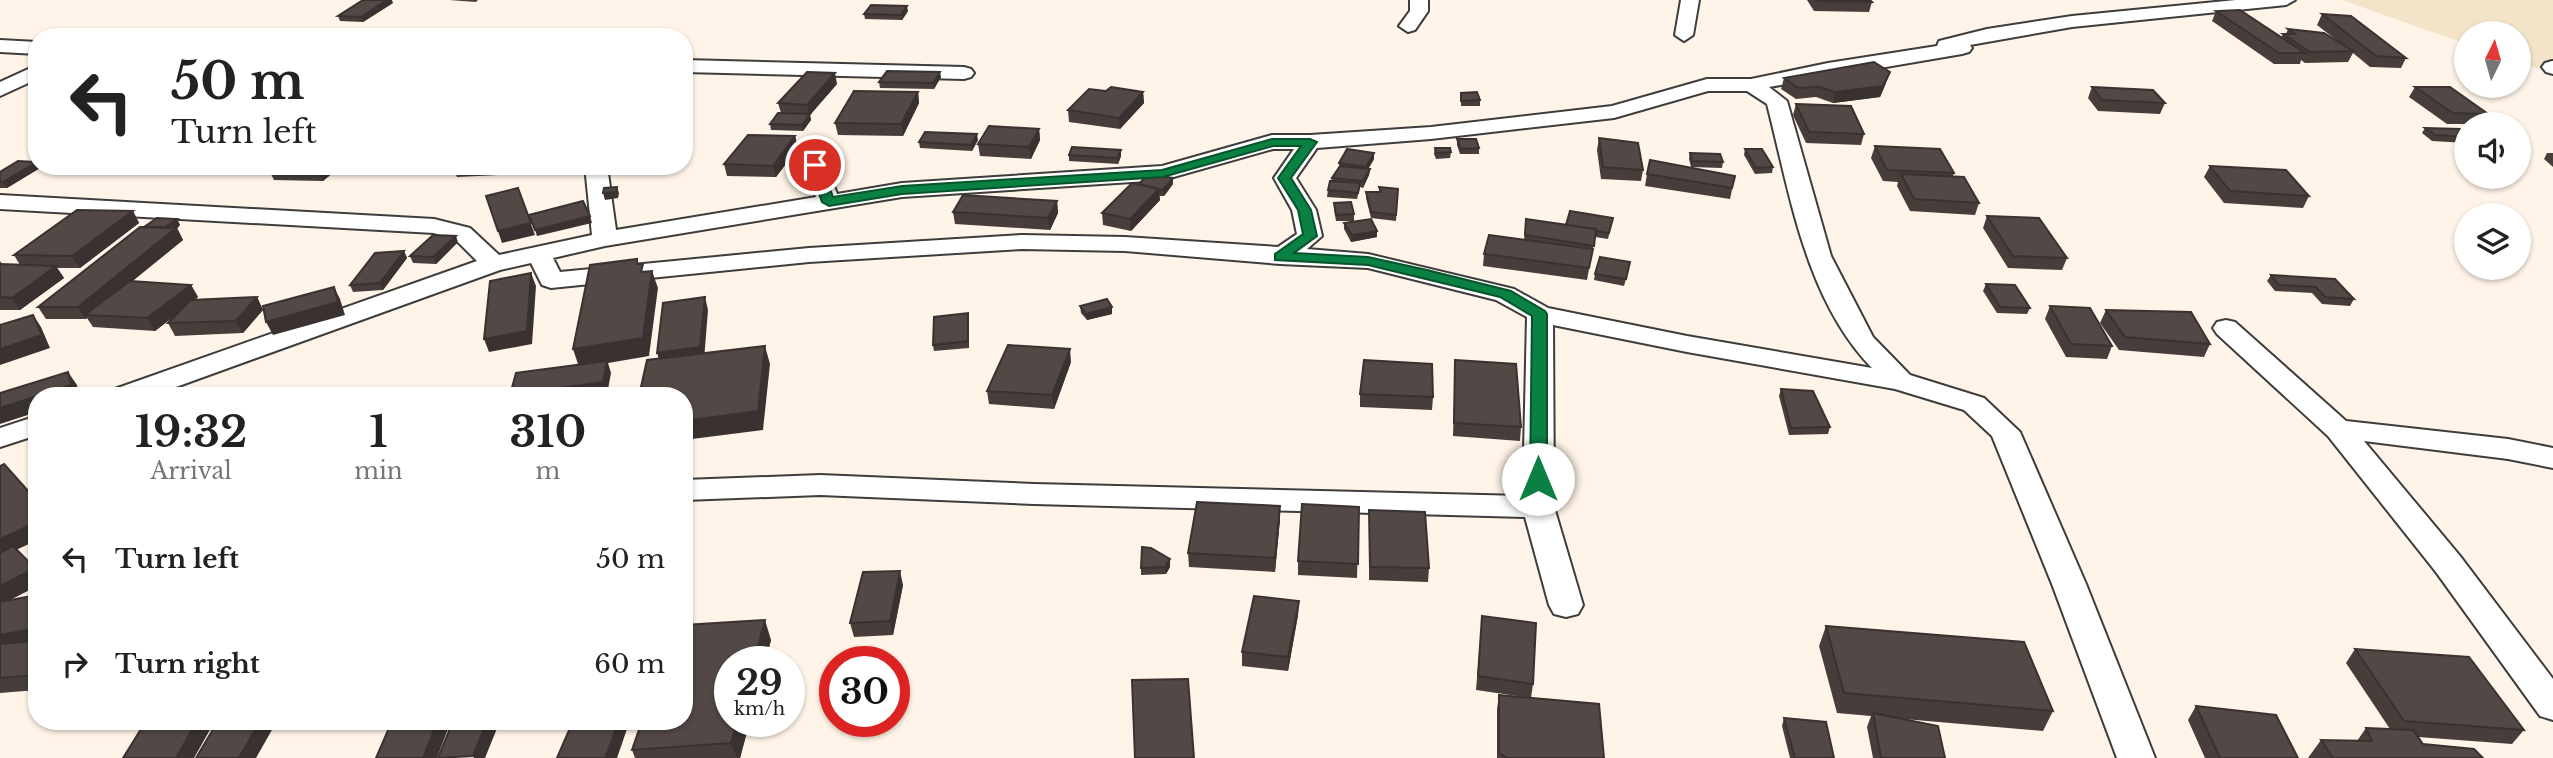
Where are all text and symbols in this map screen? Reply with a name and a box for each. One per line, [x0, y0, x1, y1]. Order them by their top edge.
north arrow [2454, 21, 2530, 98]
map controls [2454, 21, 2531, 280]
text: 50 m [171, 51, 304, 112]
icon: left [56, 56, 147, 147]
text: Turn left [171, 112, 317, 152]
button: sound [2454, 112, 2531, 189]
pin [785, 135, 845, 195]
icon: arrive [796, 146, 834, 184]
button: layers [2454, 203, 2531, 280]
text: 19:32 [135, 406, 247, 458]
text: 1 [369, 406, 388, 458]
text: 310 [509, 406, 586, 458]
position arrow [1501, 442, 1575, 516]
text: Arrival [150, 457, 232, 485]
text: min [354, 457, 403, 485]
text: m [535, 457, 560, 485]
icon: left [56, 540, 94, 578]
text: Turn left [115, 543, 239, 575]
text: 50 m [596, 543, 665, 575]
icon: right [56, 645, 94, 683]
speed limit sign: 30 [819, 646, 910, 737]
text: Turn right [115, 648, 260, 680]
text: 60 m [594, 648, 665, 680]
text: 29 [736, 661, 783, 704]
text: km/h [734, 698, 785, 720]

